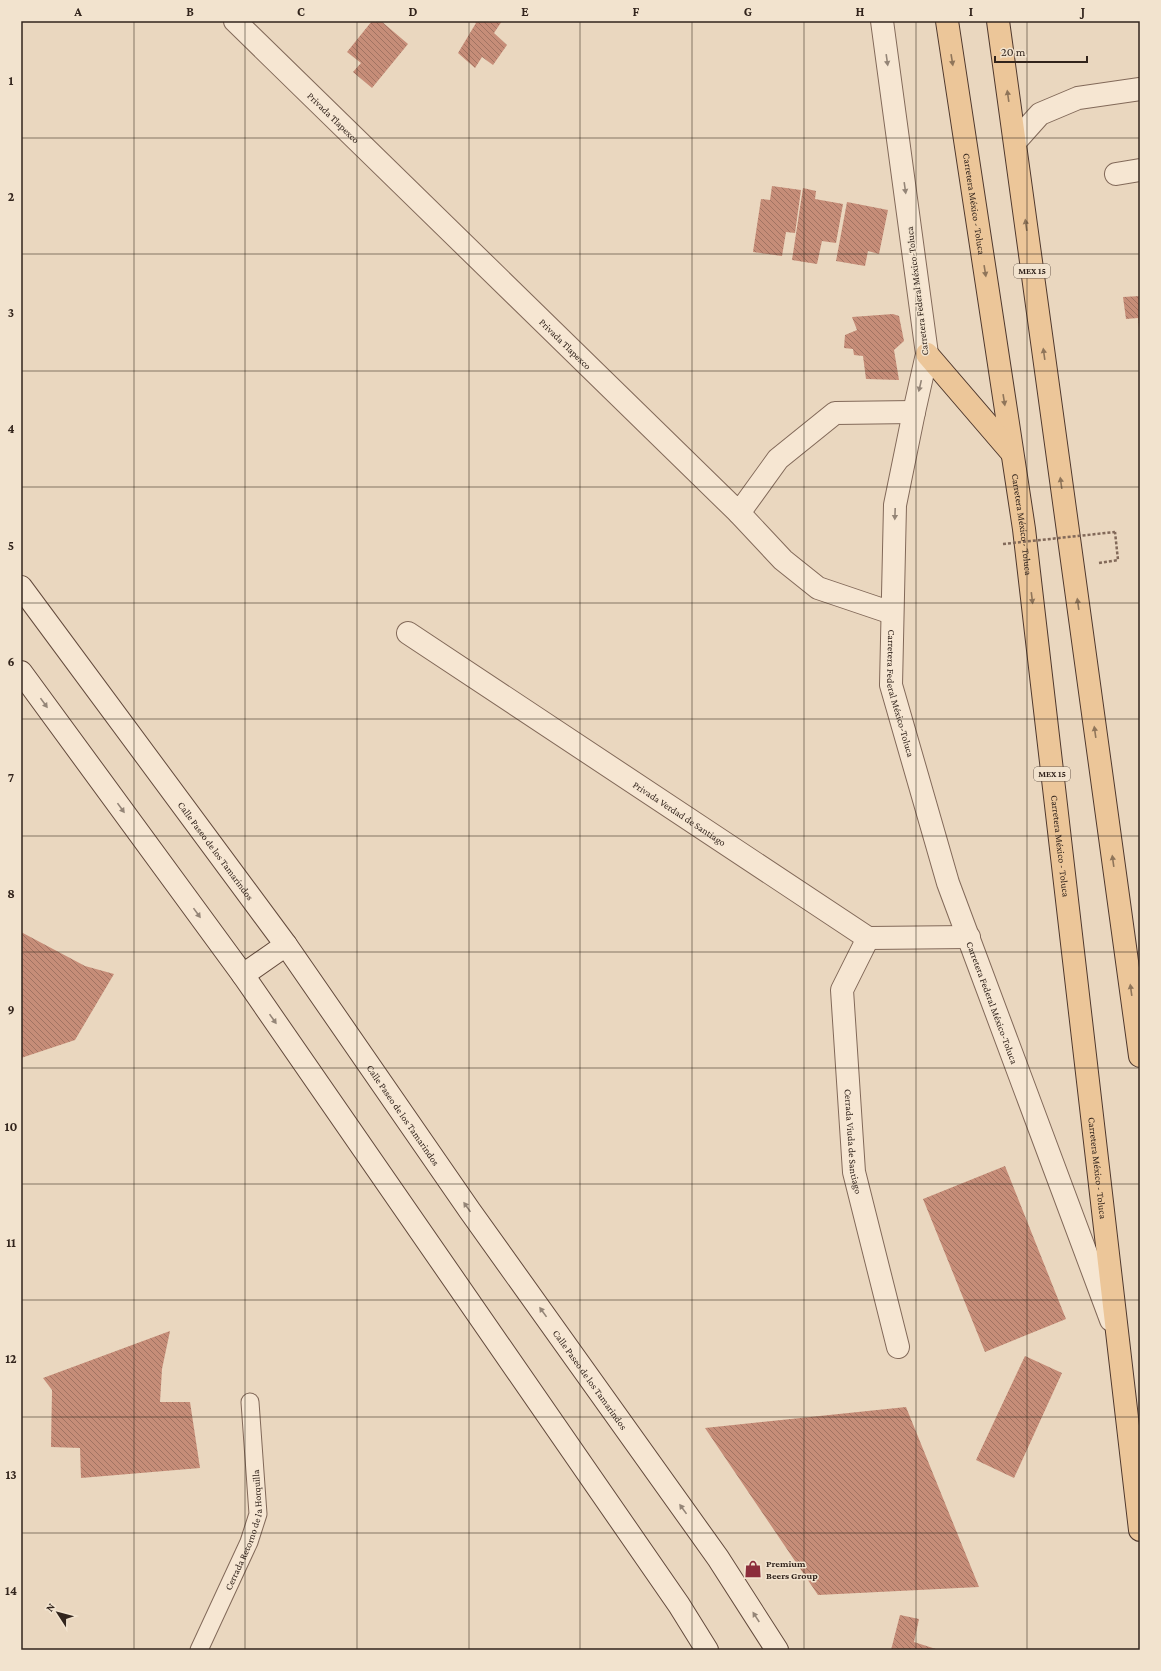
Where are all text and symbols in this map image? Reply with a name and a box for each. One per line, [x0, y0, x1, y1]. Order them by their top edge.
text: A [73, 4, 82, 19]
text: B [186, 4, 194, 19]
text: C [297, 4, 305, 19]
text: D [409, 4, 418, 19]
text: E [521, 4, 529, 19]
text: F [633, 4, 640, 19]
text: G [744, 4, 752, 19]
text: H [856, 4, 865, 19]
text: I [969, 4, 973, 19]
text: J [1079, 4, 1085, 19]
scale bar [995, 38, 1087, 64]
text: 20 m [1001, 45, 1026, 59]
one-way arrow [884, 54, 890, 66]
one-way arrow [950, 54, 956, 66]
text: 1 [9, 73, 14, 88]
street label: Privada Tlapexco [306, 90, 362, 145]
one-way arrow [1005, 90, 1011, 102]
street label: Carretera México - Toluca [962, 152, 988, 256]
one-way arrow [902, 182, 908, 195]
text: 2 [8, 189, 15, 204]
one-way arrow [1023, 219, 1029, 231]
street label: Carretera Federal México-Toluca [904, 226, 930, 356]
road number: MEX 15 [1014, 264, 1050, 278]
one-way arrow [982, 265, 988, 277]
text: 3 [8, 305, 14, 320]
street label: Privada Tlapexco [537, 316, 594, 371]
one-way arrow [1041, 348, 1047, 360]
one-way arrow [916, 380, 922, 392]
one-way arrow [1001, 394, 1007, 406]
text: 4 [7, 421, 15, 436]
street label: Carretera México - Toluca [1010, 473, 1035, 576]
one-way arrow [1058, 476, 1064, 489]
one-way arrow [892, 508, 898, 521]
text: 5 [8, 538, 14, 553]
one-way arrow [1029, 592, 1035, 604]
one-way arrow [1075, 598, 1081, 610]
street label: Carretera Federal México-Toluca [885, 629, 917, 759]
text: 6 [7, 654, 15, 669]
one-way arrow [40, 698, 48, 709]
one-way arrow [1092, 726, 1098, 739]
road number: MEX 15 [1034, 767, 1070, 781]
text: 7 [8, 770, 14, 785]
street label: Privada Verdad de Santiago [631, 778, 728, 848]
street label: Carretera México - Toluca [1049, 795, 1072, 898]
street label: Calle Paseo de los Tamarindos [176, 799, 256, 902]
one-way arrow [117, 803, 125, 814]
one-way arrow [1110, 855, 1116, 867]
text: 8 [7, 886, 15, 901]
one-way arrow [193, 908, 202, 919]
street label: Carretera Federal México-Toluca [965, 940, 1021, 1066]
one-way arrow [1128, 984, 1134, 996]
text: 9 [7, 1002, 15, 1017]
one-way arrow [269, 1014, 277, 1024]
street label: Calle Paseo de los Tamarindos [365, 1062, 442, 1167]
street label: Cerrada Viuda de Santiago [843, 1089, 865, 1195]
street label: Carretera México - Toluca [1087, 1116, 1109, 1220]
text: 10 [5, 1119, 17, 1134]
one-way arrow [463, 1201, 471, 1212]
text: 11 [6, 1235, 16, 1250]
one-way arrow [539, 1307, 547, 1318]
street label: Calle Paseo de los Tamarindos [551, 1328, 630, 1432]
text: 12 [5, 1351, 17, 1366]
text: 13 [5, 1467, 17, 1482]
street label: Cerrada Retorno de la Horquilla [222, 1469, 263, 1592]
one-way arrow [679, 1504, 687, 1515]
place label: Premium Beers Group [766, 1558, 818, 1581]
shop icon: Premium Beers Group [743, 1559, 763, 1579]
text: 14 [5, 1583, 17, 1598]
north arrow [38, 1593, 78, 1633]
text: N [43, 1600, 57, 1614]
one-way arrow [752, 1612, 760, 1622]

